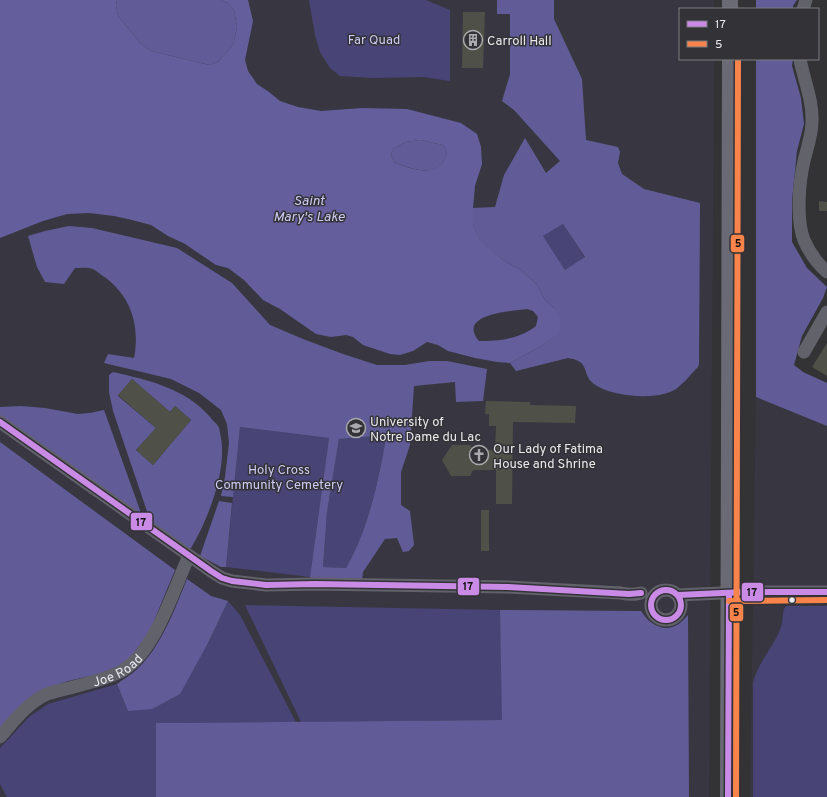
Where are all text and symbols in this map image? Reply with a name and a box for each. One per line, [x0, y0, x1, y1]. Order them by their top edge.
legend [679, 8, 819, 60]
text: 17 [715, 17, 726, 33]
building icon: Carroll Hall [462, 29, 484, 51]
park label: Far Quad [348, 33, 400, 49]
place label: Carroll Hall [487, 34, 552, 50]
text: 5 [715, 37, 722, 53]
water label: Saint Mary's Lake [273, 193, 345, 226]
line badge: 5 [730, 234, 745, 253]
text: 5 [735, 237, 742, 251]
place label: University of Notre Dame du Lac [370, 415, 481, 446]
school or university icon: University of Notre Dame du Lac [345, 417, 367, 439]
place label: Our Lady of Fatima House and Shrine [493, 442, 603, 473]
church icon: Our Lady of Fatima House and Shrine [468, 444, 490, 466]
park label: Holy Cross Community Cemetery [215, 463, 343, 494]
line badge: 17 [130, 512, 153, 531]
text: 17 [136, 516, 146, 530]
line badge: 17 [457, 577, 480, 596]
text: 17 [463, 580, 473, 594]
line badge: 17 [741, 582, 764, 602]
text: 17 [747, 586, 757, 600]
unlabelled marker [787, 595, 797, 605]
line badge: 5 [729, 603, 744, 622]
text: 5 [733, 606, 740, 620]
street label: Joe Road [91, 652, 147, 691]

